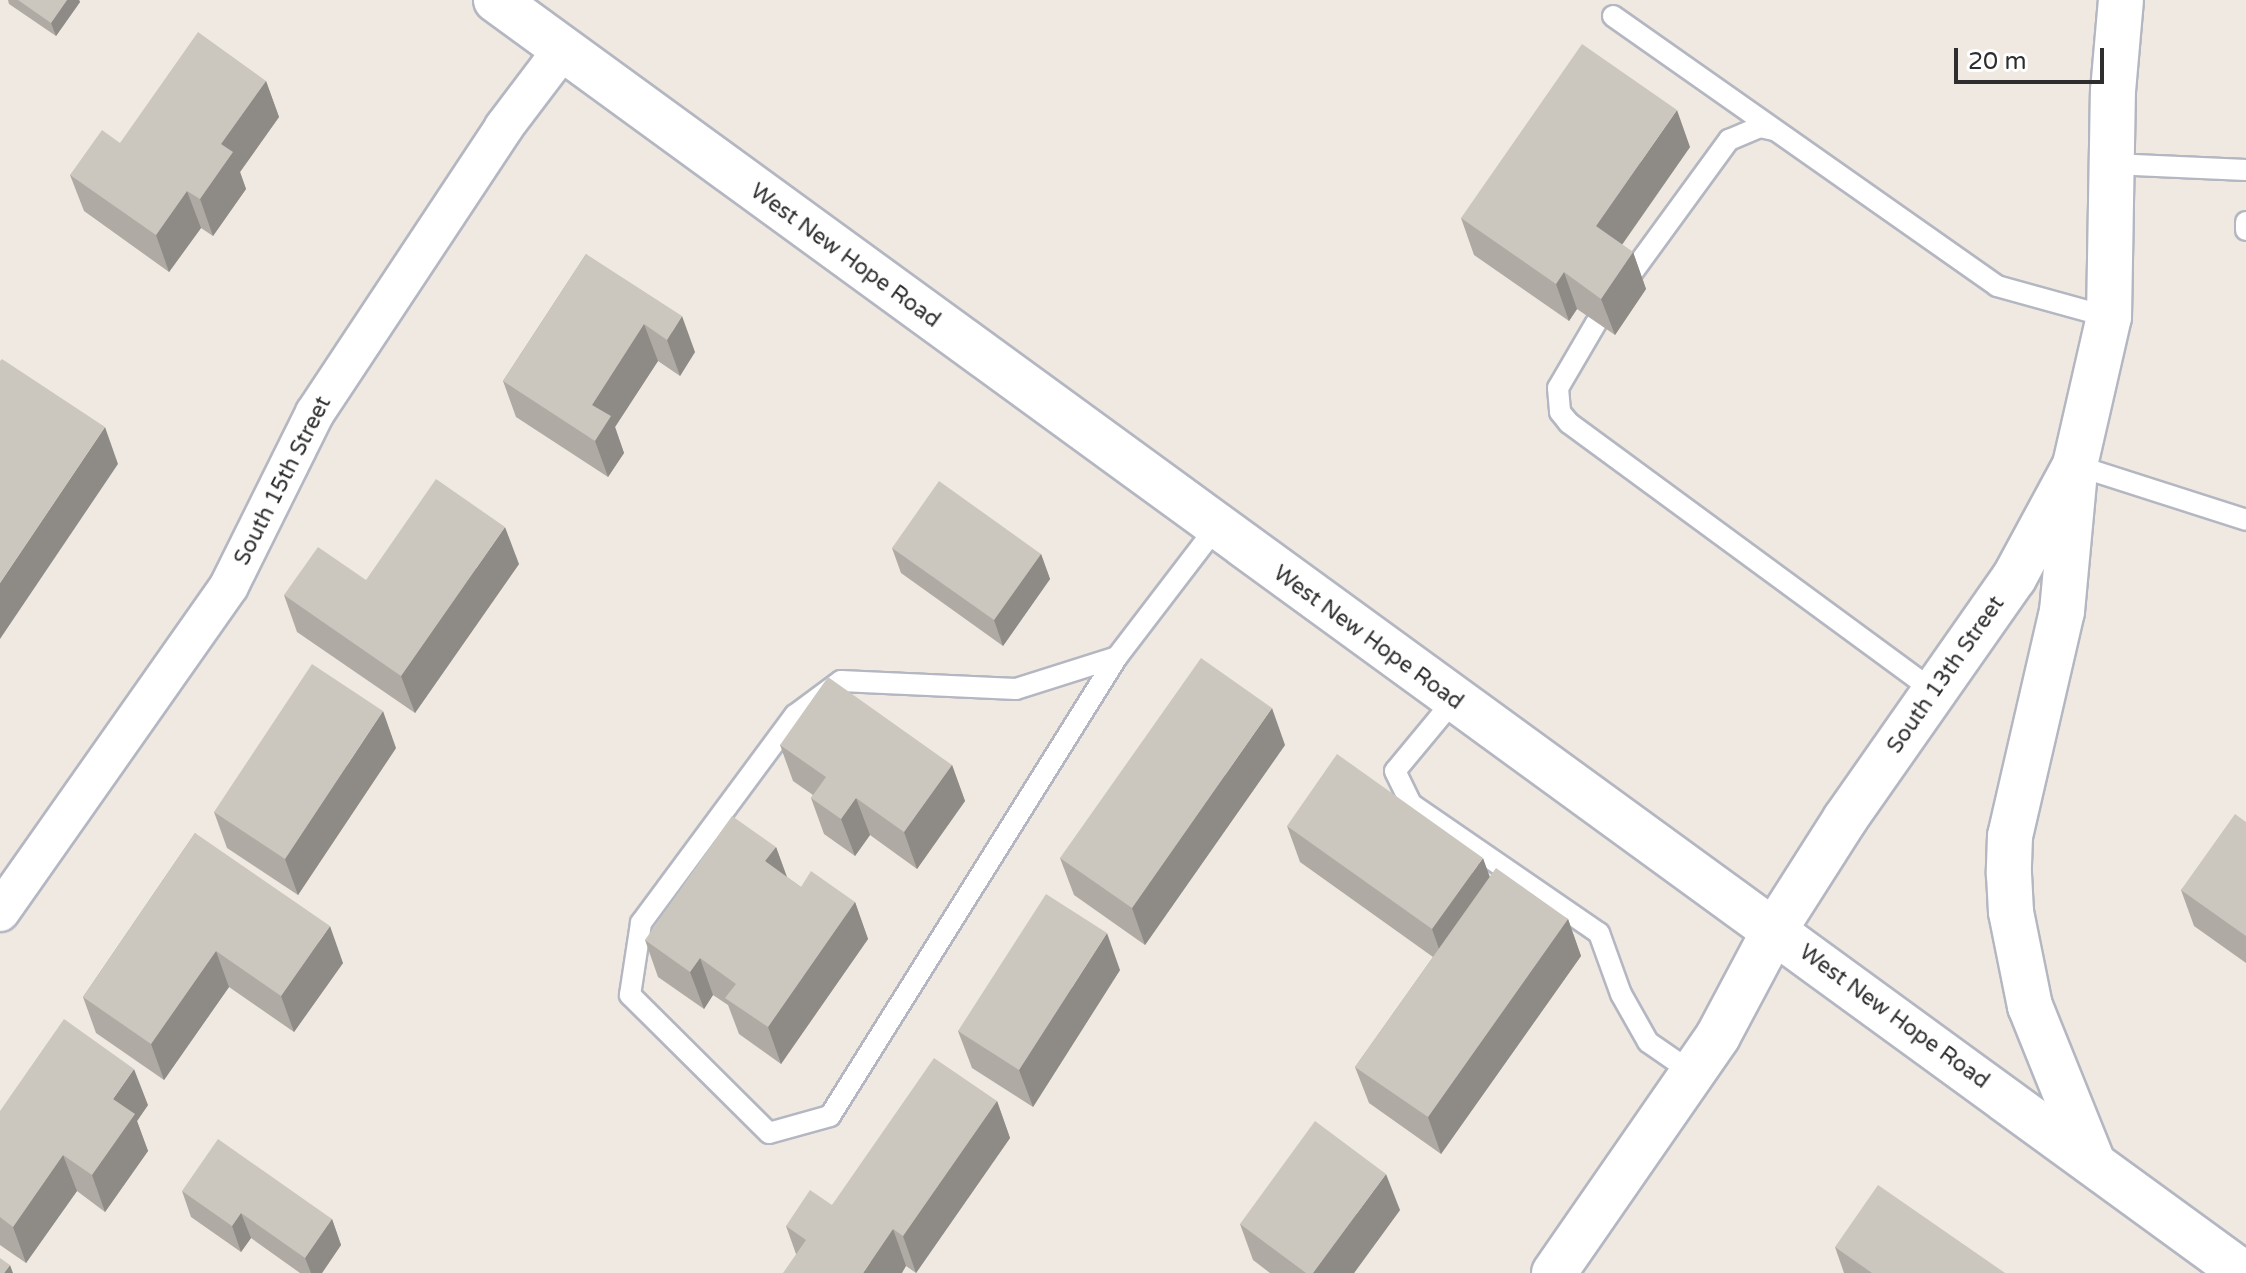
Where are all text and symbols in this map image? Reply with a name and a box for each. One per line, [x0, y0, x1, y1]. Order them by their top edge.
scale bar [1958, 32, 2108, 82]
text: 20 m [1968, 47, 2026, 76]
street label: West New Hope Road [745, 178, 945, 334]
street label: South 15th Street [229, 392, 337, 570]
street label: West New Hope Road [1268, 560, 1468, 716]
street label: South 13th Street [1882, 591, 2010, 759]
street label: West New Hope Road [1794, 939, 1994, 1095]

